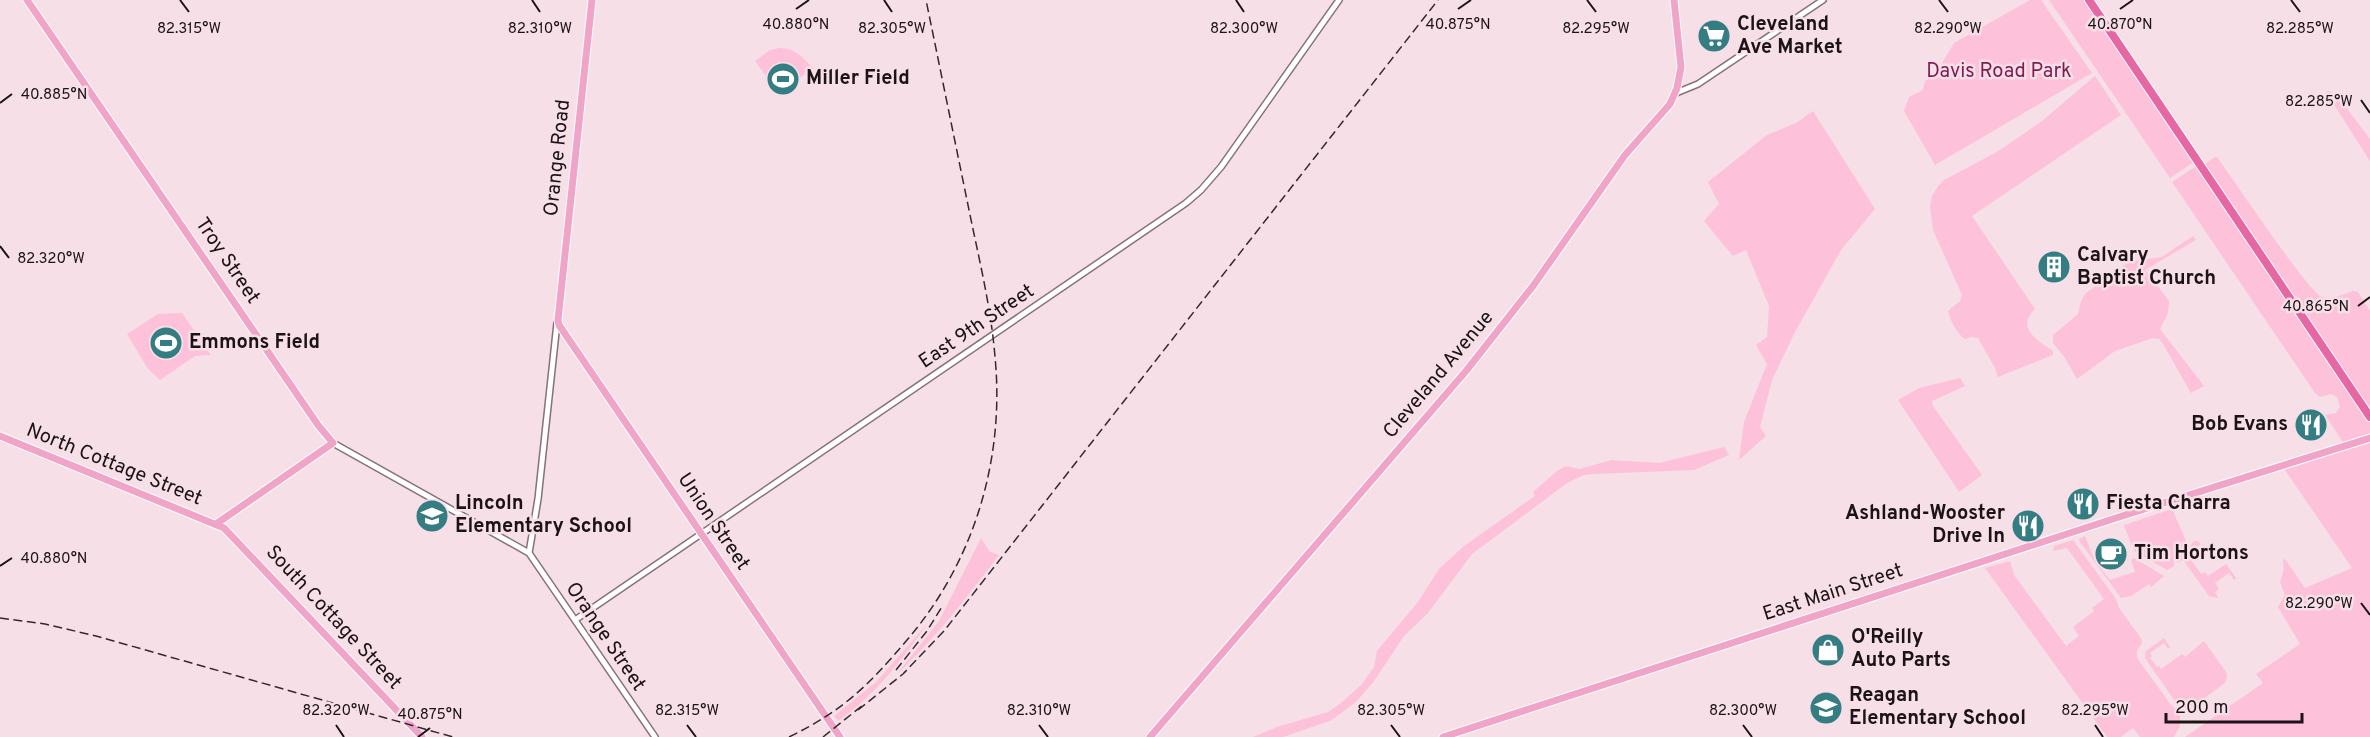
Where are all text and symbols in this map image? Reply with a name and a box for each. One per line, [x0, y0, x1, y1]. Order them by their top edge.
place label: Cleveland Ave Market [1737, 12, 1843, 61]
text: 40.880°N [763, 16, 829, 35]
text: 40.875°N [1425, 16, 1491, 35]
text: 40.870°N [2087, 16, 2153, 35]
supermarket icon: Cleveland Ave Market [1696, 18, 1732, 54]
text: 82.315°W [157, 20, 221, 39]
text: 82.310°W [508, 20, 572, 39]
text: 82.305°W [858, 20, 926, 39]
text: 82.300°W [1210, 20, 1278, 39]
text: 82.295°W [1562, 20, 1630, 39]
text: 82.290°W [1914, 20, 1982, 39]
text: 82.285°W [2266, 20, 2334, 39]
park label: Davis Road Park [1926, 59, 2072, 85]
sports icon: Miller Field [765, 61, 801, 97]
place label: Miller Field [806, 66, 910, 92]
text: 40.885°N [21, 86, 87, 105]
text: 82.285°W [2285, 93, 2353, 112]
street label: Orange Road [539, 98, 577, 218]
street label: Troy Street [189, 213, 265, 309]
place label: Calvary Baptist Church [2077, 243, 2216, 292]
building icon: Calvary Baptist Church [2036, 249, 2072, 285]
text: 82.320°W [17, 250, 85, 269]
street label: East 9th Street [914, 279, 1040, 375]
text: 40.865°N [2283, 298, 2349, 317]
street label: Cleveland Avenue [1378, 306, 1500, 444]
sports icon: Emmons Field [148, 325, 184, 361]
place label: Emmons Field [189, 330, 320, 356]
restaurant icon: Bob Evans [2293, 407, 2329, 443]
place label: Bob Evans [2191, 412, 2288, 438]
street label: North Cottage Street [22, 418, 206, 512]
street label: Union Street [671, 468, 755, 576]
restaurant icon: Fiesta Charra [2065, 486, 2101, 522]
place label: Lincoln Elementary School [455, 491, 632, 540]
place label: Fiesta Charra [2106, 491, 2231, 517]
school or university icon: Lincoln Elementary School [414, 498, 450, 534]
place label: Ashland-Wooster Drive In [1845, 501, 2006, 550]
restaurant icon: Ashland-Wooster Drive In [2010, 508, 2046, 544]
cafe icon: Tim Hortons [2093, 536, 2129, 572]
street label: South Cottage Street [259, 540, 407, 696]
place label: Tim Hortons [2134, 541, 2249, 567]
text: 40.880°N [21, 550, 87, 569]
street label: East Main Street [1760, 558, 1906, 628]
street label: Orange Street [559, 577, 651, 697]
text: 82.290°W [2285, 595, 2353, 614]
place label: O'Reilly Auto Parts [1851, 625, 1951, 674]
shop icon: O'Reilly Auto Parts [1810, 632, 1846, 668]
place label: Reagan Elementary School [1849, 683, 2026, 732]
scale bar [2166, 686, 2302, 724]
school or university icon: Reagan Elementary School [1808, 690, 1844, 726]
text: 200 m [2175, 697, 2228, 720]
text: 82.320°W [302, 702, 370, 721]
text: 82.315°W [655, 702, 719, 721]
text: 82.310°W [1007, 702, 1071, 721]
text: 82.305°W [1357, 702, 1425, 721]
text: 82.300°W [1709, 702, 1777, 721]
text: 82.295°W [2061, 702, 2129, 721]
text: 40.875°N [397, 706, 463, 725]

